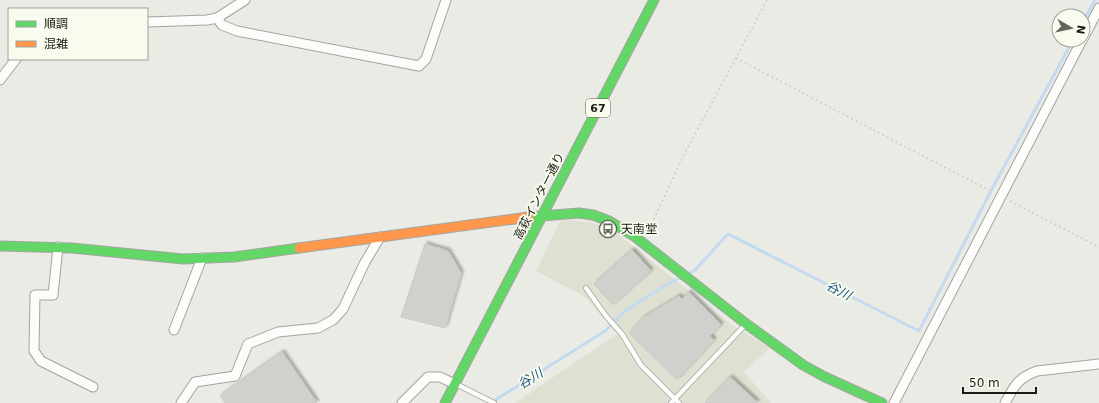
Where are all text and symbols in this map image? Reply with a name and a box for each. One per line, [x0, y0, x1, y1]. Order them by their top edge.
legend [8, 8, 148, 60]
north arrow [1051, 8, 1091, 48]
text: 順調 [44, 17, 68, 31]
text: N [1073, 24, 1088, 35]
text: 混雑 [44, 37, 68, 51]
road number: 67 [586, 99, 610, 117]
street label: 高萩インター通り [511, 150, 567, 242]
bus stop icon: 天南堂 [598, 219, 618, 239]
place label: 天南堂 [621, 222, 657, 236]
water label: 谷川 [824, 278, 856, 304]
water label: 谷川 [515, 364, 547, 392]
scale bar [963, 369, 1036, 395]
text: 50 m [969, 376, 1000, 390]

